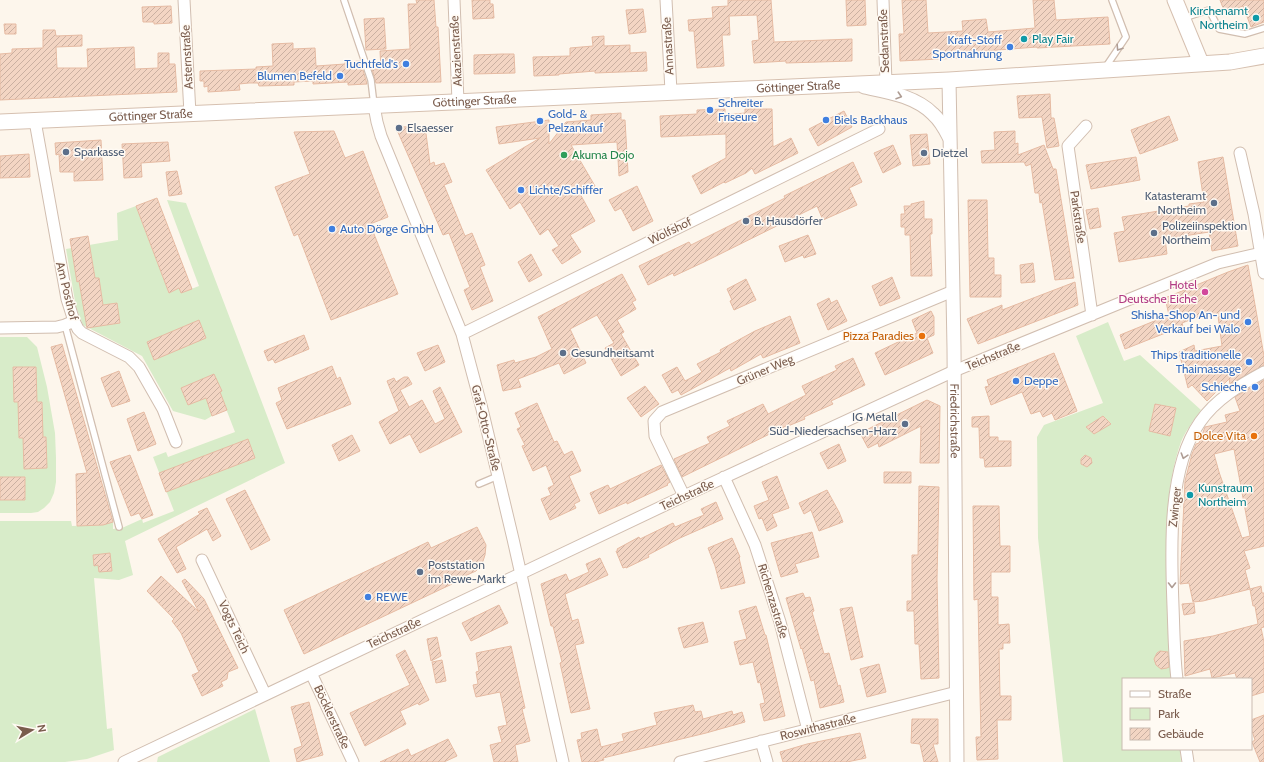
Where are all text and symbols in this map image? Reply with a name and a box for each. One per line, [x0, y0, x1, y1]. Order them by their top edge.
place label: Kirchenamt Northeim [1190, 3, 1248, 32]
street label: Sedanstraße [875, 9, 892, 73]
marker: Kirchenamt Northeim [1251, 13, 1261, 23]
street label: Akazienstraße [446, 15, 465, 87]
street label: Annastraße [658, 17, 677, 75]
street label: Asternstraße [177, 24, 196, 90]
place label: Play Fair [1032, 31, 1074, 46]
place label: Kraft-Stoff Sportnahrung [932, 32, 1003, 61]
marker: Play Fair [1019, 34, 1029, 44]
marker: Kraft-Stoff Sportnahrung [1005, 42, 1015, 52]
one-way arrow [1116, 44, 1124, 51]
place label: Tuchtfeld's [344, 56, 398, 71]
marker: Tuchtfeld's [401, 59, 411, 69]
place label: Blumen Befeld [257, 68, 332, 83]
marker: Blumen Befeld [335, 71, 345, 81]
street label: Göttinger Straße [756, 77, 840, 96]
street label: Göttinger Straße [432, 91, 517, 110]
one-way arrow [895, 91, 902, 99]
place label: Schreiter Friseure [718, 95, 763, 124]
street label: Göttinger Straße [109, 105, 193, 124]
marker: Schreiter Friseure [705, 105, 715, 115]
place label: Gold- & Pelzankauf [548, 106, 603, 135]
place label: Biels Backhaus [834, 112, 908, 127]
marker: Biels Backhaus [821, 115, 831, 125]
marker: Gold- & Pelzankauf [535, 116, 545, 126]
place label: Elsaesser [407, 120, 453, 135]
marker: Elsaesser [394, 123, 404, 133]
place label: Sparkasse [74, 144, 124, 159]
place label: Dietzel [932, 145, 968, 160]
marker: Sparkasse [61, 147, 71, 157]
place label: Akuma Dojo [572, 147, 635, 162]
marker: Dietzel [919, 148, 929, 158]
marker: Akuma Dojo [559, 150, 569, 160]
place label: Lichte/Schiffer [529, 182, 603, 197]
marker: Lichte/Schiffer [516, 185, 526, 195]
place label: Katasteramt Northeim [1145, 188, 1206, 217]
street label: Parkstraße [1067, 190, 1090, 244]
marker: Katasteramt Northeim [1209, 198, 1219, 208]
place label: B. Hausdörfer [754, 213, 823, 228]
street label: Wolfshof [646, 214, 694, 247]
marker: B. Hausdörfer [741, 216, 751, 226]
place label: Polizeiinspektion Northeim [1162, 218, 1248, 247]
place label: Auto Dörge GmbH [340, 221, 434, 236]
marker: Auto Dörge GmbH [327, 224, 337, 234]
marker: Polizeiinspektion Northeim [1149, 228, 1159, 238]
street label: Am Posthof [53, 260, 82, 322]
place label: Hotel Deutsche Eiche [1119, 277, 1197, 306]
marker: Hotel Deutsche Eiche [1200, 287, 1210, 297]
place label: Shisha-Shop An- und Verkauf bei Walo [1131, 307, 1240, 336]
marker: Shisha-Shop An- und Verkauf bei Walo [1243, 317, 1253, 327]
place label: Pizza Paradies [843, 328, 914, 343]
marker: Pizza Paradies [917, 331, 927, 341]
street label: Teichstraße [963, 338, 1022, 373]
place label: Gesundheitsamt [571, 345, 654, 360]
place label: Thips traditionelle Thaimassage [1151, 347, 1241, 376]
marker: Gesundheitsamt [558, 348, 568, 358]
street label: Grüner Weg [734, 350, 796, 388]
marker: Thips traditionelle Thaimassage [1244, 357, 1254, 367]
place label: Deppe [1024, 373, 1058, 388]
marker: Deppe [1011, 376, 1021, 386]
place label: Schieche [1201, 379, 1247, 394]
marker: Schieche [1250, 382, 1260, 392]
street label: Graf-Otto-Straße [469, 383, 504, 473]
street label: Friedrichstraße [947, 384, 963, 458]
place label: IG Metall Süd-Niedersachsen-Harz [769, 409, 897, 438]
marker: IG Metall Süd-Niedersachsen-Harz [900, 419, 910, 429]
place label: Dolce Vita [1194, 428, 1246, 443]
marker: Dolce Vita [1249, 431, 1259, 441]
one-way arrow [1180, 452, 1189, 459]
street label: Teichstraße [658, 476, 716, 514]
place label: Kunstraum Northeim [1198, 480, 1253, 509]
street label: Zwinger [1165, 486, 1184, 528]
marker: Kunstraum Northeim [1185, 490, 1195, 500]
place label: Poststation im Rewe-Markt [428, 557, 505, 586]
street label: Richenzastraße [755, 562, 792, 640]
marker: Poststation im Rewe-Markt [415, 567, 425, 577]
one-way arrow [1168, 582, 1177, 588]
place label: REWE [376, 589, 408, 604]
marker: REWE [363, 592, 373, 602]
street label: Vogts Teich [216, 598, 253, 656]
street label: Teichstraße [365, 614, 423, 652]
legend [1122, 678, 1252, 750]
street label: Böcklerstraße [311, 682, 354, 751]
text: Straße [1158, 686, 1191, 701]
text: Park [1158, 706, 1180, 721]
north arrow [12, 710, 52, 750]
street label: Roswithastraße [778, 710, 857, 743]
text: N [34, 723, 49, 733]
text: Gebäude [1158, 726, 1204, 741]

